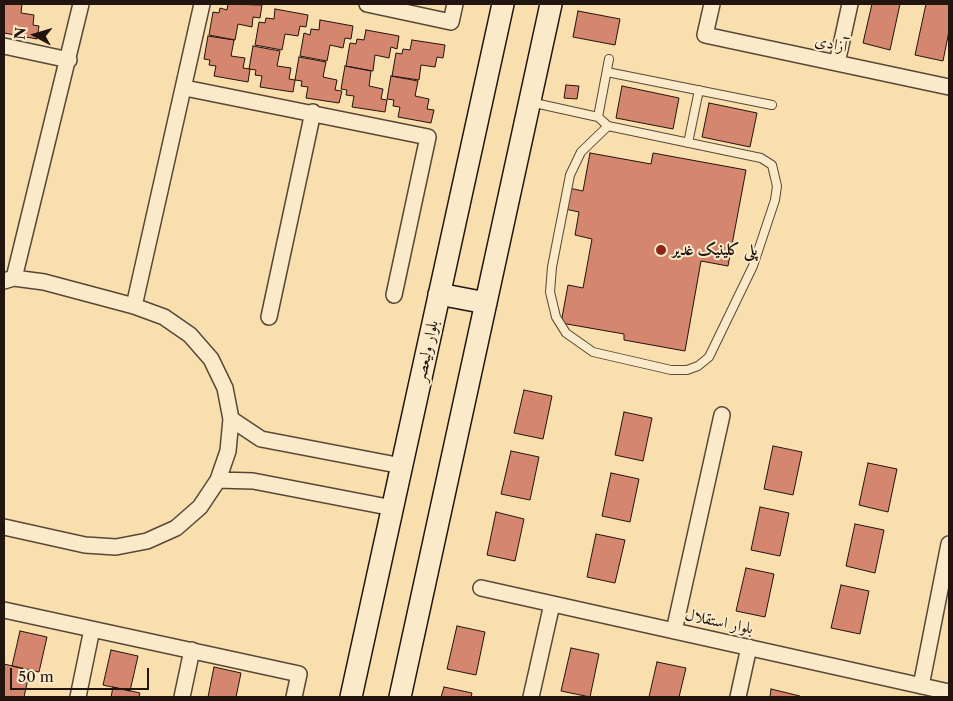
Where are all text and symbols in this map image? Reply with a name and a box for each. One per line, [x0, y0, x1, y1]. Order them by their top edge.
north arrow [10, 10, 60, 60]
text: N [10, 26, 30, 40]
street label: آزادی [813, 31, 849, 57]
place label: پلی کلینیک غدیر [672, 240, 757, 260]
marker: پلی کلینیک غدیر [654, 243, 668, 257]
street label: بلوار ولیعصر [411, 319, 443, 383]
street label: بلوار استقلال [683, 605, 755, 639]
scale bar [12, 658, 151, 690]
text: 50 m [18, 667, 54, 686]

